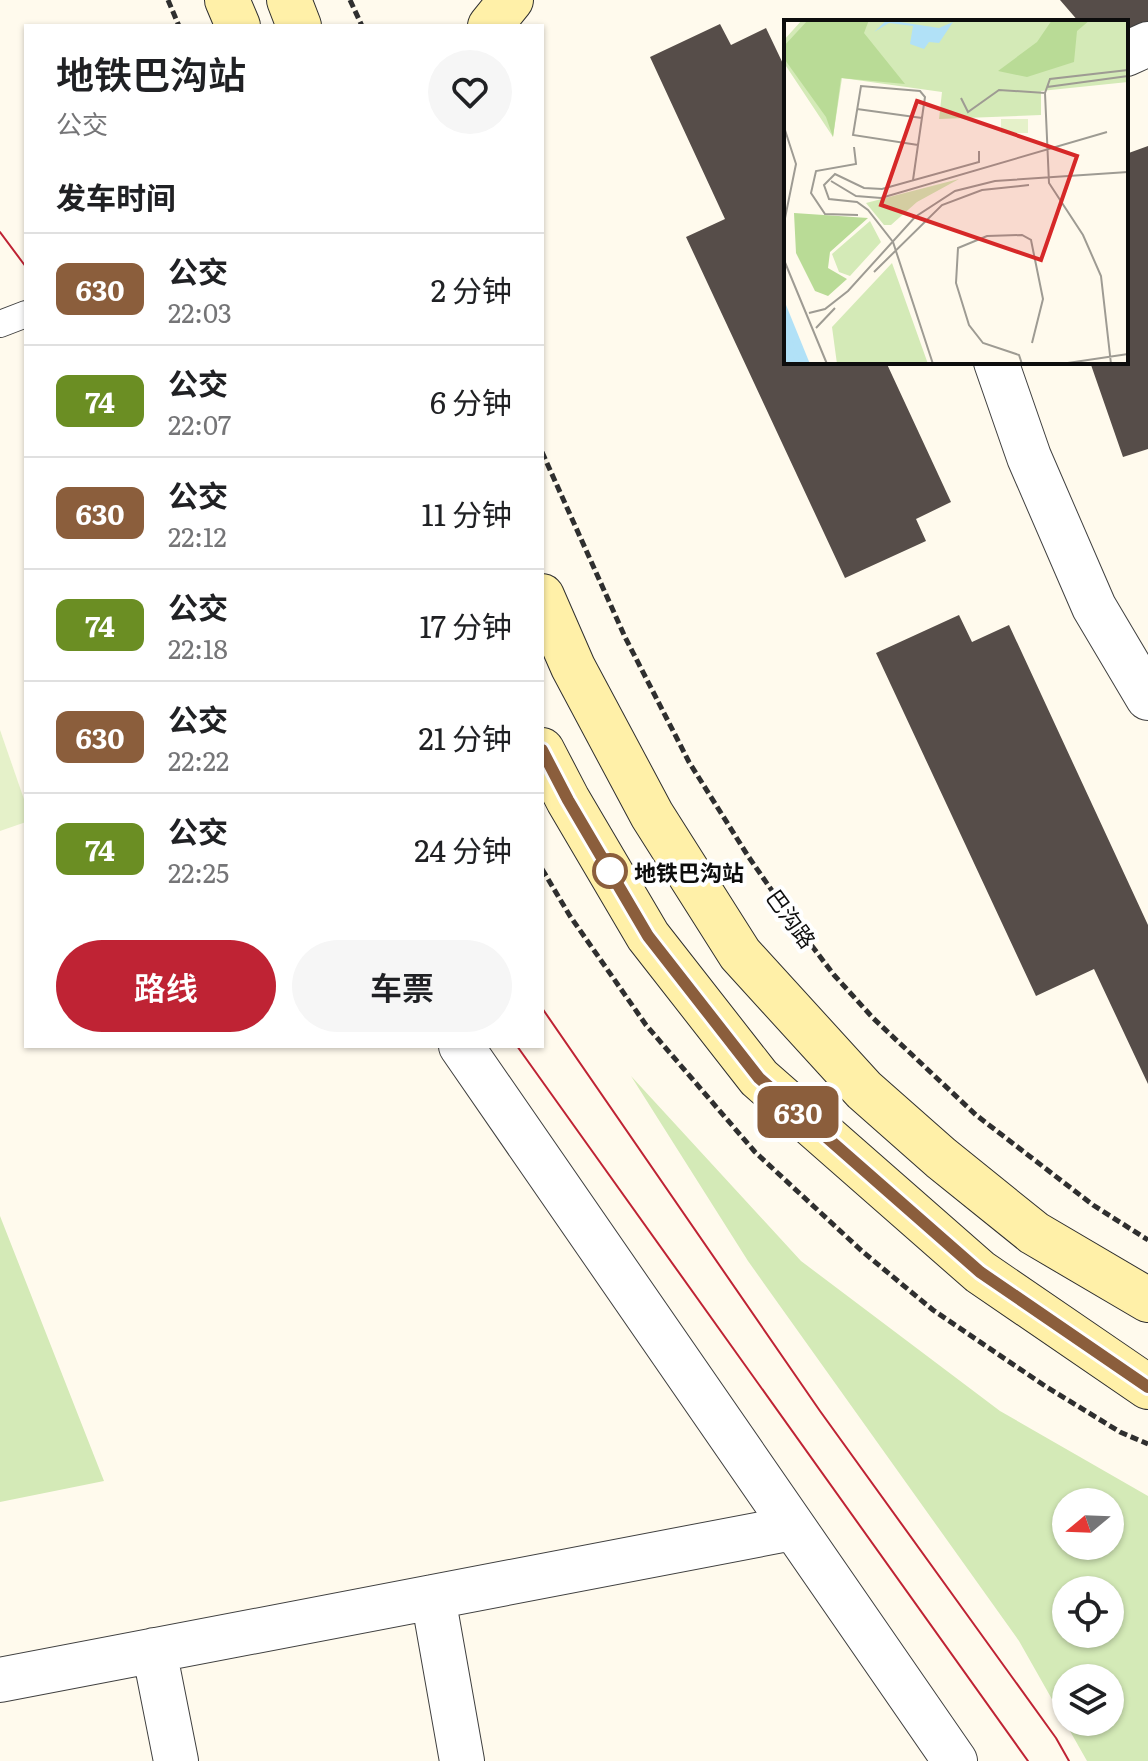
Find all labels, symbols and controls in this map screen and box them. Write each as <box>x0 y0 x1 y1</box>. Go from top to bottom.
inset map <box>784 20 1128 364</box>
text: 地铁巴沟站 <box>56 44 246 101</box>
button: heart <box>428 50 512 134</box>
text: 公交 <box>56 103 108 142</box>
text: 发车时间 <box>56 174 176 218</box>
text: 公交 <box>168 248 228 292</box>
text: 2 分钟 <box>431 267 512 311</box>
text: 630 <box>75 268 125 310</box>
text: 22:03 <box>168 292 232 331</box>
text: 公交 <box>168 360 228 404</box>
text: 6 分钟 <box>430 379 512 423</box>
text: 74 <box>85 380 115 422</box>
text: 22:07 <box>168 404 231 443</box>
text: 公交 <box>168 472 228 516</box>
text: 11 分钟 <box>422 491 512 535</box>
text: 630 <box>75 492 125 534</box>
text: 22:12 <box>168 516 227 555</box>
text: 公交 <box>168 584 228 628</box>
text: 17 分钟 <box>419 603 512 647</box>
text: 74 <box>85 604 115 646</box>
text: 22:18 <box>168 628 228 667</box>
text: 公交 <box>168 696 228 740</box>
text: 21 分钟 <box>419 715 512 759</box>
text: 630 <box>75 716 125 758</box>
text: 22:22 <box>168 740 229 779</box>
text: 公交 <box>168 808 228 852</box>
text: 24 分钟 <box>414 827 512 871</box>
text: 74 <box>85 828 115 870</box>
text: 22:25 <box>168 852 229 891</box>
marker: 地铁巴沟站 <box>593 854 627 888</box>
place label: 地铁巴沟站 <box>634 855 744 888</box>
street label: 巴沟路 <box>759 882 825 954</box>
button: 路线 <box>56 940 276 1032</box>
button: 车票 <box>292 940 512 1032</box>
line badge: 630 <box>752 1086 844 1138</box>
text: 630 <box>773 1091 823 1133</box>
north arrow <box>1052 1488 1124 1560</box>
map controls <box>1052 1488 1124 1736</box>
button: locate <box>1052 1576 1124 1648</box>
button: layers <box>1052 1664 1124 1736</box>

